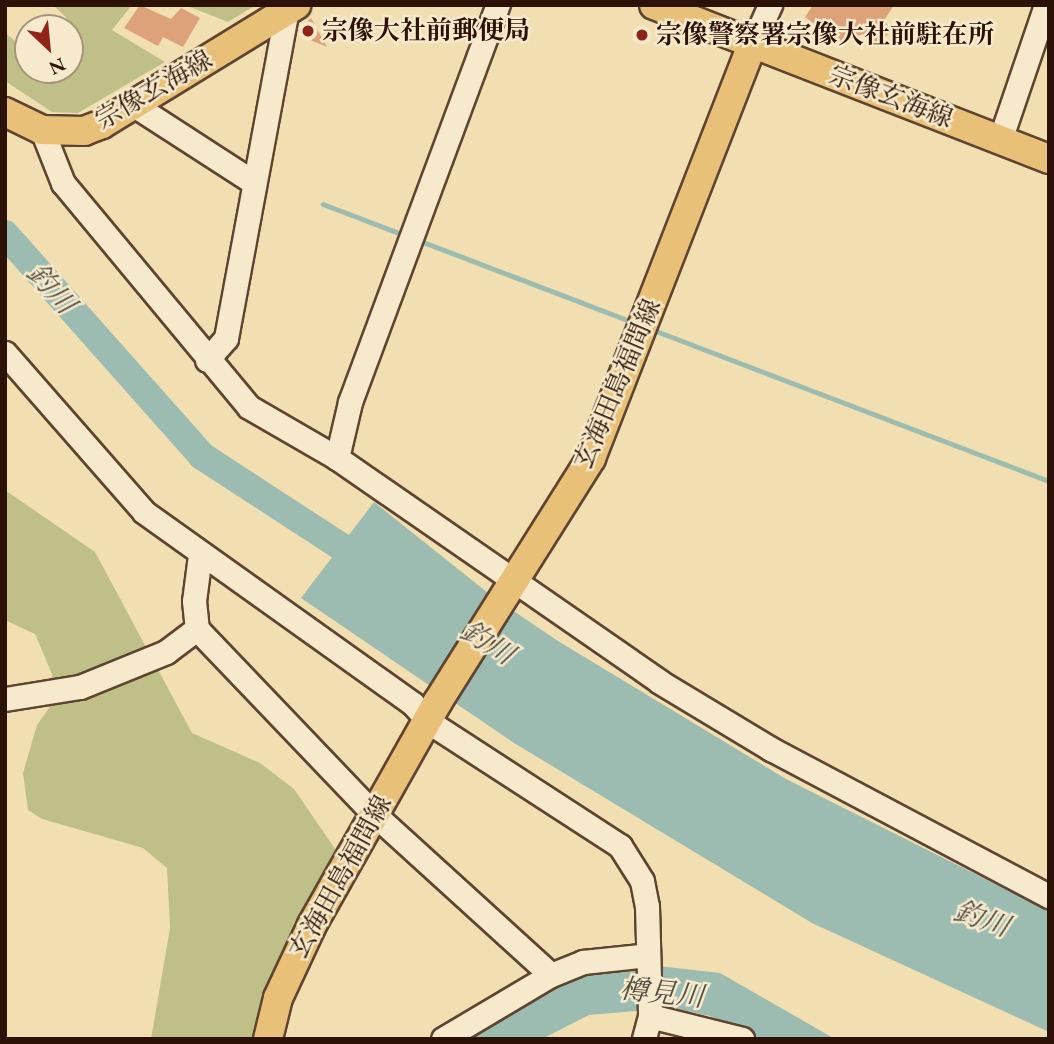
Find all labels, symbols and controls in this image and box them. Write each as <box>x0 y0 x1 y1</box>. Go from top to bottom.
north arrow <box>14 14 84 84</box>
place label: 宗像大社前郵便局 <box>322 15 530 47</box>
place label: 宗像警察署宗像大社前駐在所 <box>656 19 994 51</box>
marker: 宗像大社前郵便局 <box>300 23 316 39</box>
marker: 宗像警察署宗像大社前駐在所 <box>634 27 650 43</box>
street label: 宗像玄海線 <box>90 44 218 136</box>
text: N <box>45 52 70 81</box>
street label: 宗像玄海線 <box>825 59 957 135</box>
water label: 釣川 <box>21 256 83 320</box>
street label: 玄海田島福間線 <box>568 294 668 474</box>
water label: 釣川 <box>455 613 521 671</box>
street label: 玄海田島福間線 <box>283 790 399 964</box>
water label: 釣川 <box>950 893 1014 943</box>
water label: 樽見川 <box>618 971 706 1013</box>

